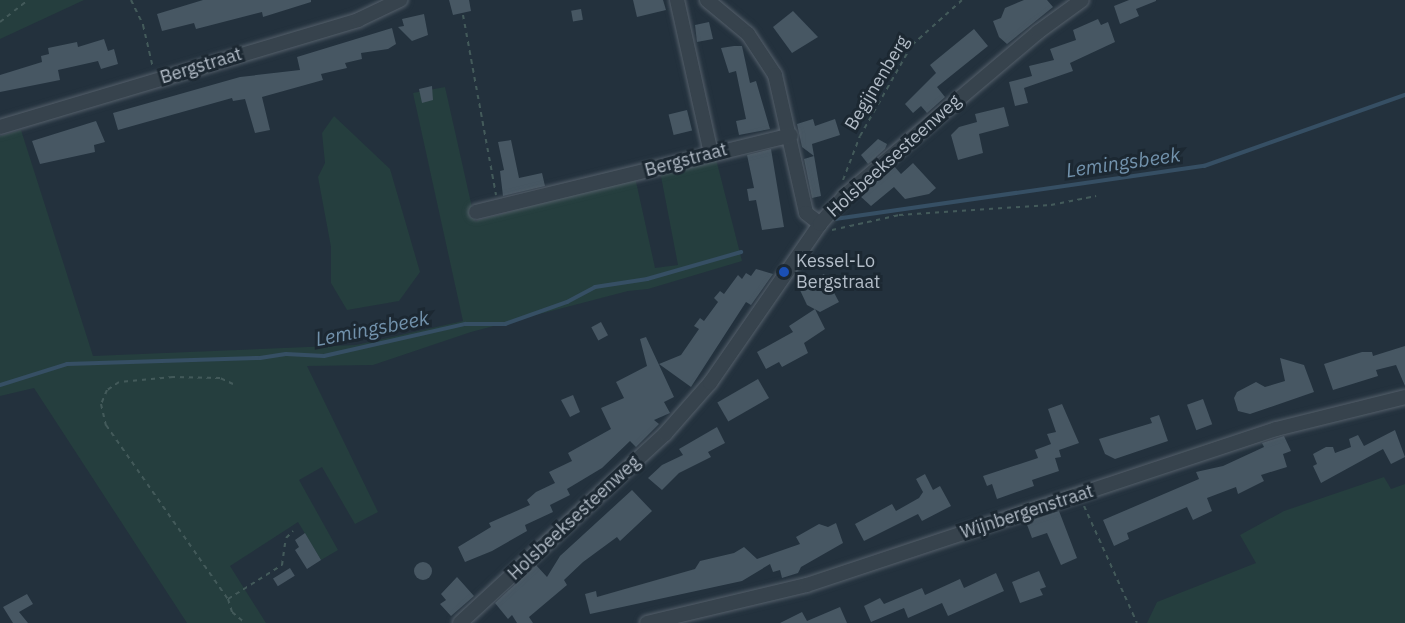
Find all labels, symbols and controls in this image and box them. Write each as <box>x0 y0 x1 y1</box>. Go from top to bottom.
street label: Begijnenberg <box>840 32 914 134</box>
street label: Bergstraat <box>158 43 244 89</box>
street label: Holsbeeksesteenweg <box>823 90 965 222</box>
street label: Bergstraat <box>642 139 730 181</box>
water label: Lemingsbeek <box>1064 142 1182 182</box>
place label: Kessel-Lo Bergstraat <box>796 251 880 294</box>
marker: Kessel-Lo Bergstraat <box>777 265 791 279</box>
water label: Lemingsbeek <box>313 305 431 351</box>
street label: Holsbeeksesteenweg <box>504 451 644 585</box>
street label: Wijnbergenstraat <box>958 480 1096 544</box>

